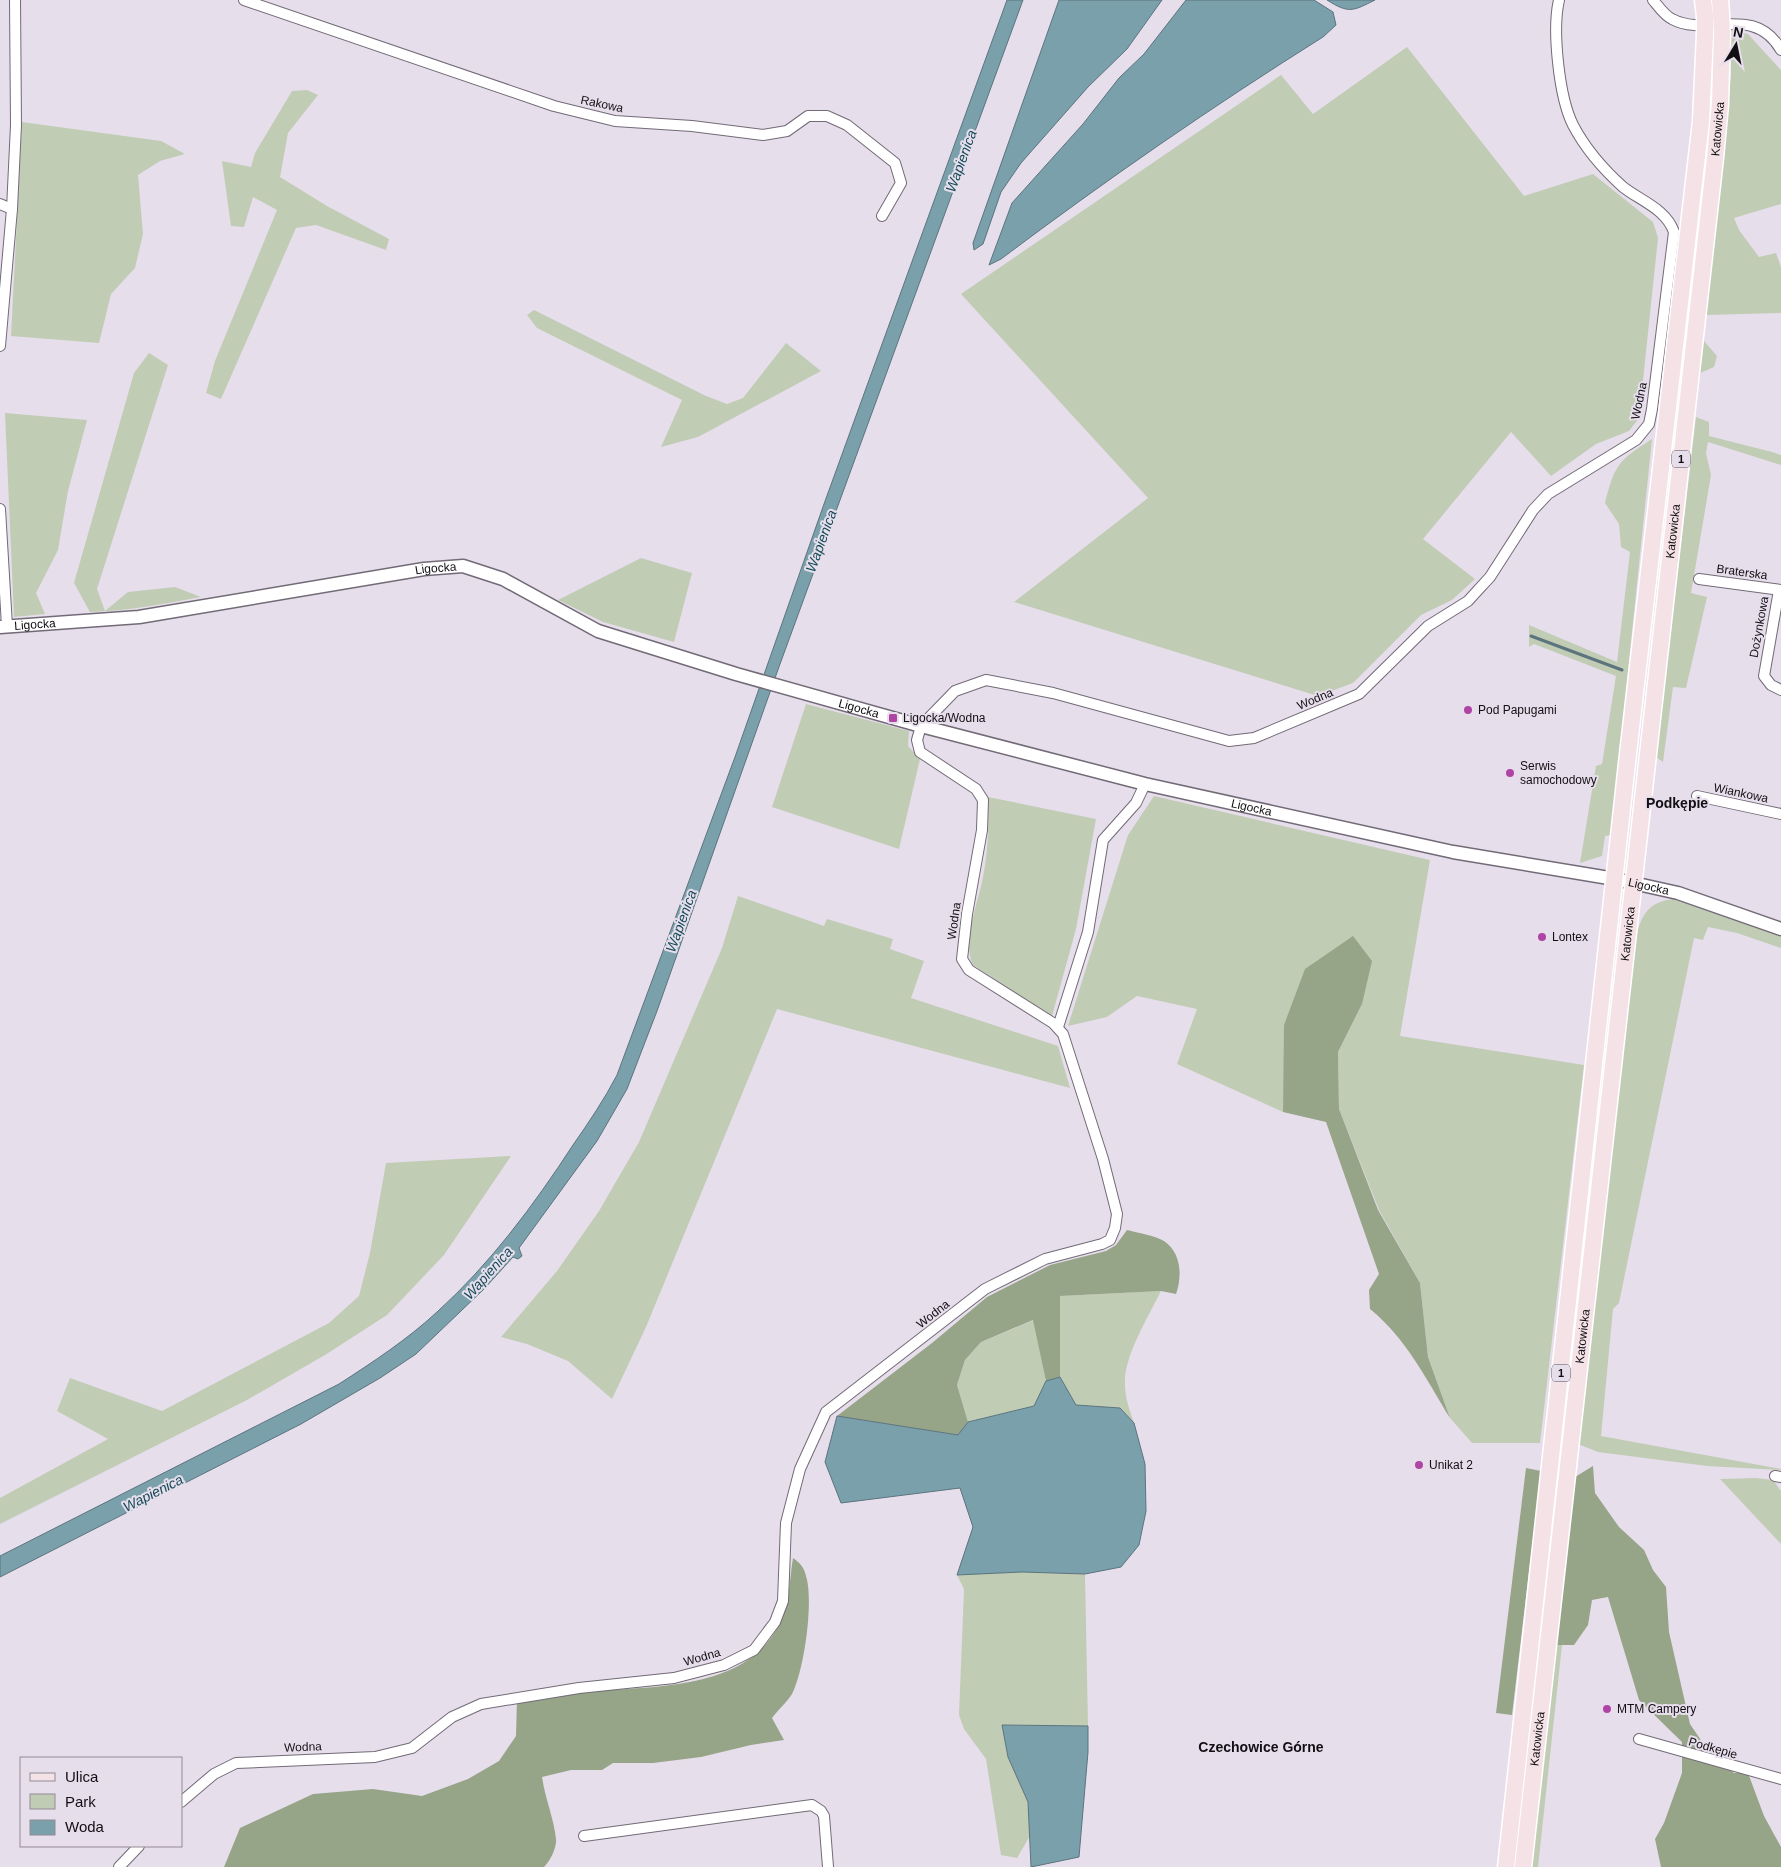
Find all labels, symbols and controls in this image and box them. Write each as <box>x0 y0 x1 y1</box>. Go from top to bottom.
north arrow <box>1711 20 1761 70</box>
text: N <box>1732 23 1745 41</box>
street label: Rakowa <box>579 93 625 115</box>
street label: Katowicka <box>1708 101 1727 157</box>
water label: Wapienica <box>942 127 980 194</box>
street label: Wodna <box>1628 381 1650 421</box>
road number: 1 <box>1672 450 1690 468</box>
street label: Katowicka <box>1663 503 1683 559</box>
water label: Wapienica <box>802 507 840 574</box>
street label: Ligocka <box>414 560 457 577</box>
street label: Braterska <box>1716 561 1769 583</box>
street label: Dożynkowa <box>1747 595 1771 659</box>
street label: Ligocka <box>14 616 56 633</box>
street label: Wodna <box>1295 685 1335 713</box>
street label: Ligocka <box>837 696 881 721</box>
place label: Pod Papugami <box>1478 703 1557 717</box>
marker: Pod Papugami <box>1462 704 1474 716</box>
place label: Ligocka/Wodna <box>903 711 986 725</box>
marker: Ligocka/Wodna <box>887 712 899 724</box>
place label: Serwis samochodowy <box>1520 759 1597 787</box>
marker: Serwis samochodowy <box>1504 767 1516 779</box>
street label: Wiankowa <box>1712 780 1770 806</box>
district label: Podkępie <box>1646 795 1708 811</box>
street label: Ligocka <box>1230 796 1274 819</box>
street label: Ligocka <box>1627 875 1671 898</box>
water label: Wapienica <box>662 887 700 954</box>
street label: Wodna <box>944 901 964 941</box>
street label: Katowicka <box>1618 906 1638 962</box>
place label: Lontex <box>1552 930 1588 944</box>
marker: Lontex <box>1536 931 1548 943</box>
water label: Wapienica <box>460 1243 516 1303</box>
street label: Wodna <box>914 1297 952 1331</box>
street label: Katowicka <box>1573 1308 1593 1364</box>
road number: 1 <box>1552 1365 1570 1382</box>
place label: Unikat 2 <box>1429 1458 1473 1472</box>
marker: Unikat 2 <box>1413 1459 1425 1471</box>
water label: Wapienica <box>120 1471 186 1515</box>
street label: Wodna <box>682 1645 722 1669</box>
place label: MTM Campery <box>1617 1702 1696 1716</box>
marker: MTM Campery <box>1601 1703 1613 1715</box>
street label: Katowicka <box>1527 1711 1547 1767</box>
street label: Podkępie <box>1687 1734 1739 1762</box>
street label: Wodna <box>284 1739 322 1755</box>
district label: Czechowice Górne <box>1198 1739 1324 1755</box>
legend <box>20 1757 182 1847</box>
text: Ulica <box>65 1768 99 1785</box>
text: Park <box>65 1793 96 1810</box>
text: Woda <box>65 1818 105 1835</box>

